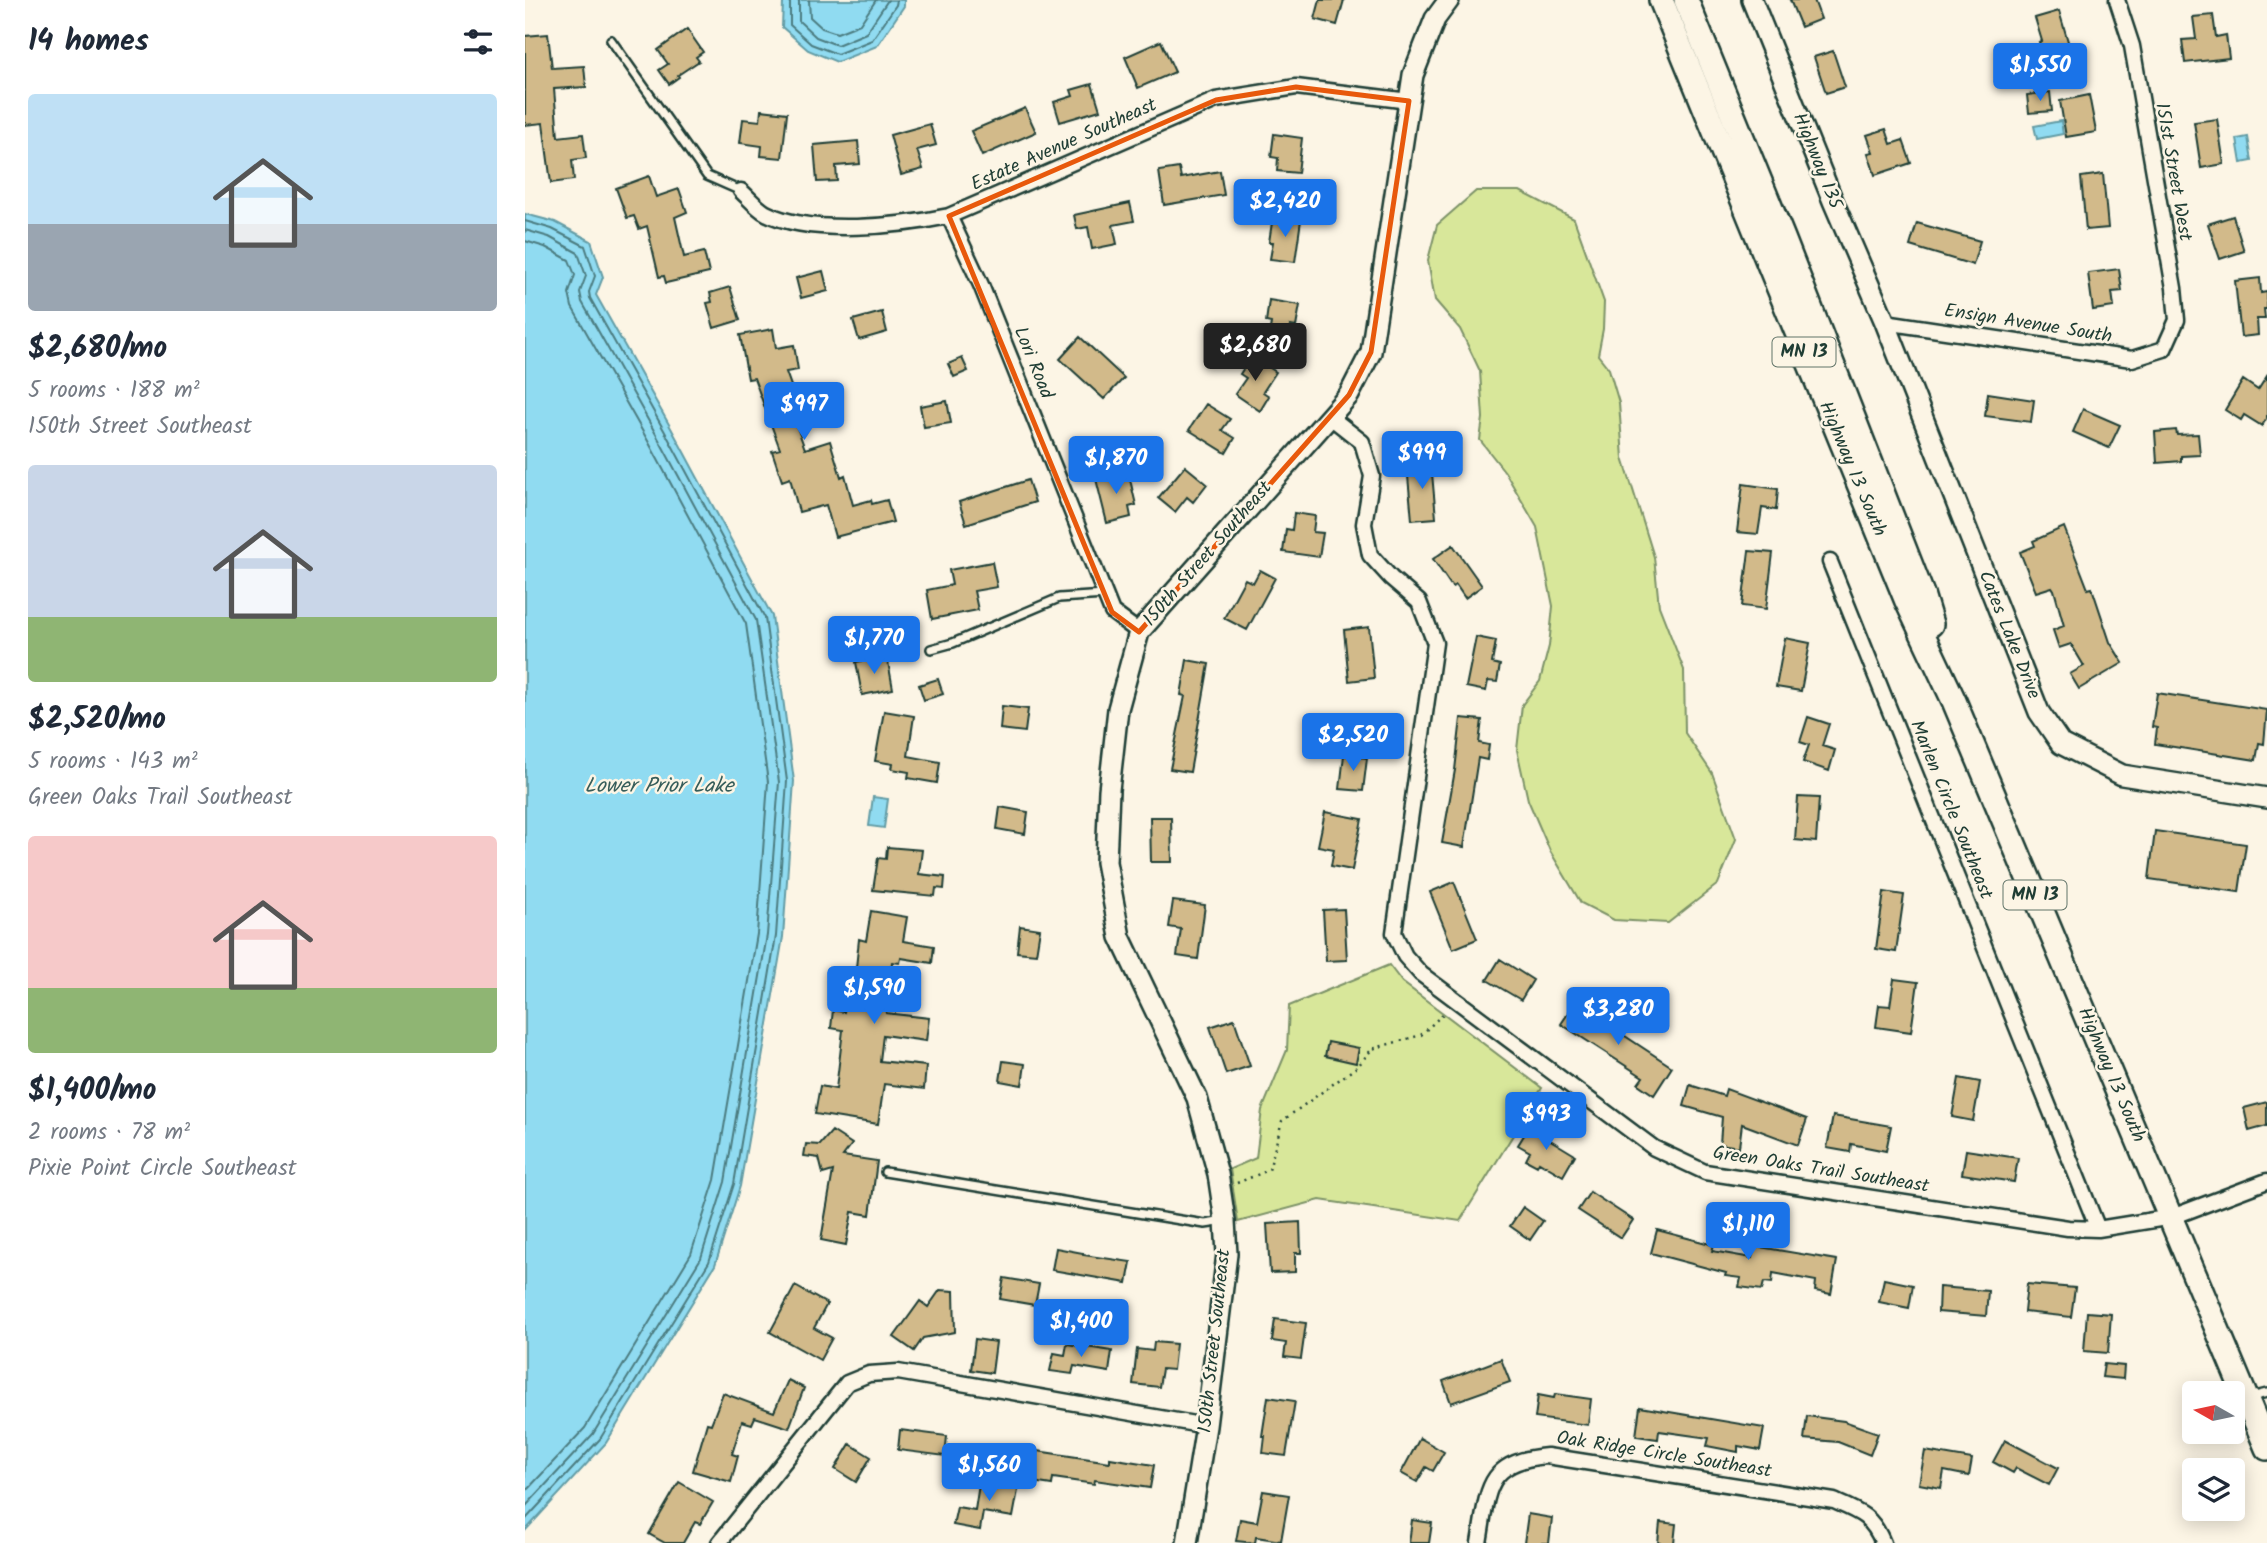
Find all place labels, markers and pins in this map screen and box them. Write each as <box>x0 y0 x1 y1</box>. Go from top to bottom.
pin: $1,550 <box>1983 43 2097 103</box>
pin: $2,420 <box>1228 180 1342 239</box>
pin: $2,680 <box>1198 324 1312 383</box>
pin: $997 <box>763 382 845 442</box>
pin: $999 <box>1381 432 1463 491</box>
pin: $1,870 <box>1059 436 1173 496</box>
pin: $1,770 <box>817 616 931 676</box>
pin: $2,520 <box>1296 714 1410 773</box>
pin: $1,590 <box>817 967 931 1026</box>
pin: $3,280 <box>1561 988 1675 1047</box>
pin: $993 <box>1505 1092 1587 1152</box>
pin: $1,110 <box>1691 1202 1805 1262</box>
pin: $1,400 <box>1024 1300 1138 1359</box>
pin: $1,560 <box>932 1444 1046 1503</box>

